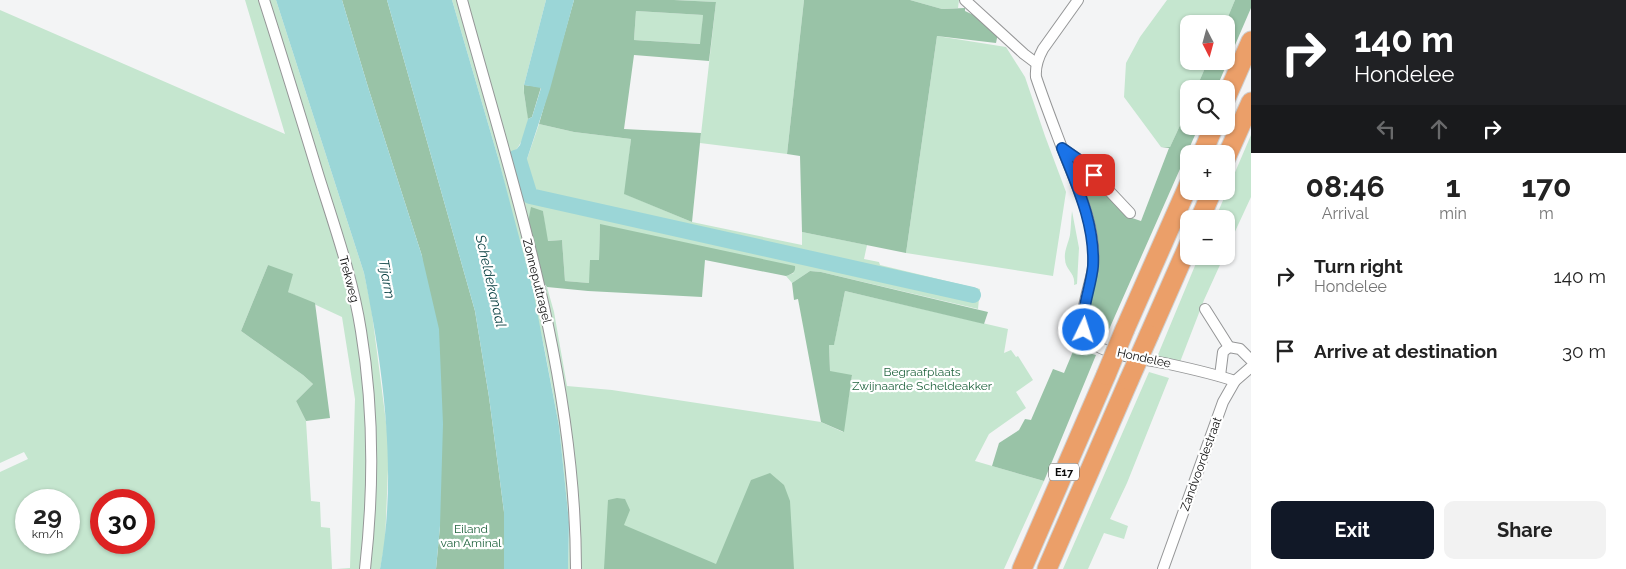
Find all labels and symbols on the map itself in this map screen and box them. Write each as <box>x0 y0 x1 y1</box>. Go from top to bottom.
north arrow <box>1180 15 1235 70</box>
pin <box>1073 154 1115 196</box>
water label: Scheldekanaal <box>472 232 509 329</box>
street label: Zonneputtragel <box>520 237 554 325</box>
street label: Trekweg <box>336 254 362 304</box>
water label: Tijarm <box>376 258 398 300</box>
position arrow <box>1057 303 1109 355</box>
street label: Hondelee <box>1116 345 1172 371</box>
park label: Begraafplaats Zwijnaarde Scheldeakker <box>852 365 993 393</box>
street label: Zandvoordestraat <box>1178 415 1224 513</box>
road number: E17 <box>1049 464 1079 481</box>
speed limit sign: 30 <box>90 489 155 554</box>
park label: Eiland van Aminal <box>440 522 502 550</box>

